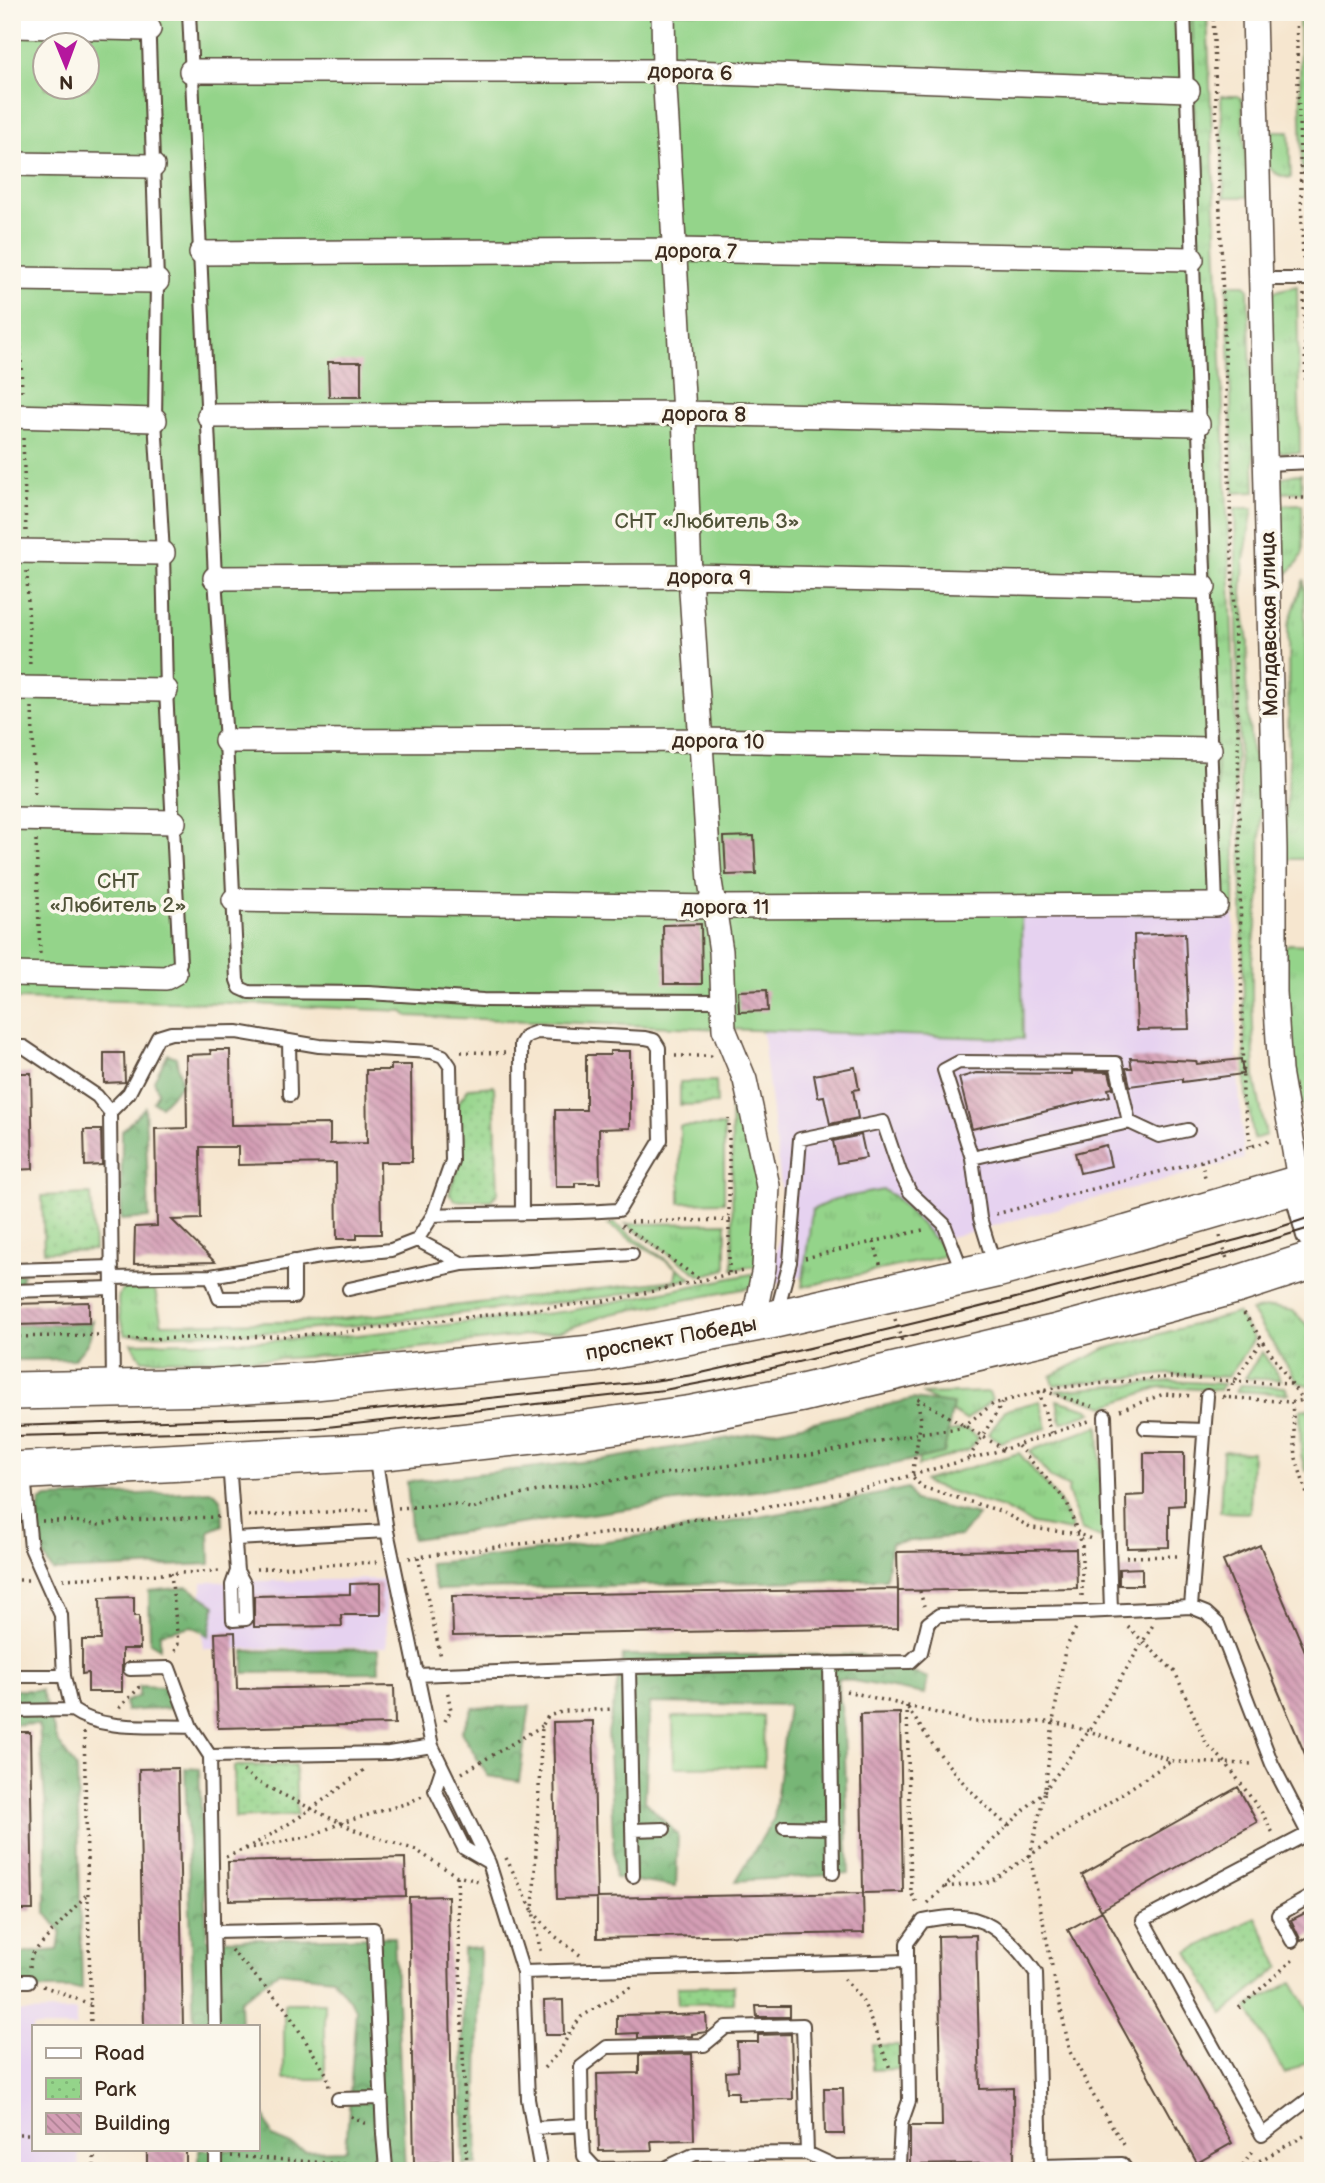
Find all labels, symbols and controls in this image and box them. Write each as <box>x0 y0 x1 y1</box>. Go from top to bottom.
north arrow <box>32 32 102 102</box>
street label: дорога 6 <box>647 59 733 86</box>
text: N <box>59 70 74 93</box>
street label: дорога 7 <box>655 238 738 265</box>
street label: дорога 8 <box>662 401 746 428</box>
park label: СНТ «Любитель 3» <box>614 509 800 534</box>
street label: Молдавская улица <box>1255 531 1284 717</box>
street label: дорога 9 <box>667 564 751 591</box>
street label: дорога 10 <box>671 728 765 755</box>
park label: СНТ «Любитель 2» <box>50 869 186 918</box>
street label: дорога 11 <box>681 895 769 920</box>
street label: проспект Победы <box>583 1311 759 1366</box>
legend <box>32 2025 259 2152</box>
text: Road <box>94 2041 145 2066</box>
text: Park <box>94 2077 137 2102</box>
text: Building <box>94 2111 170 2136</box>

